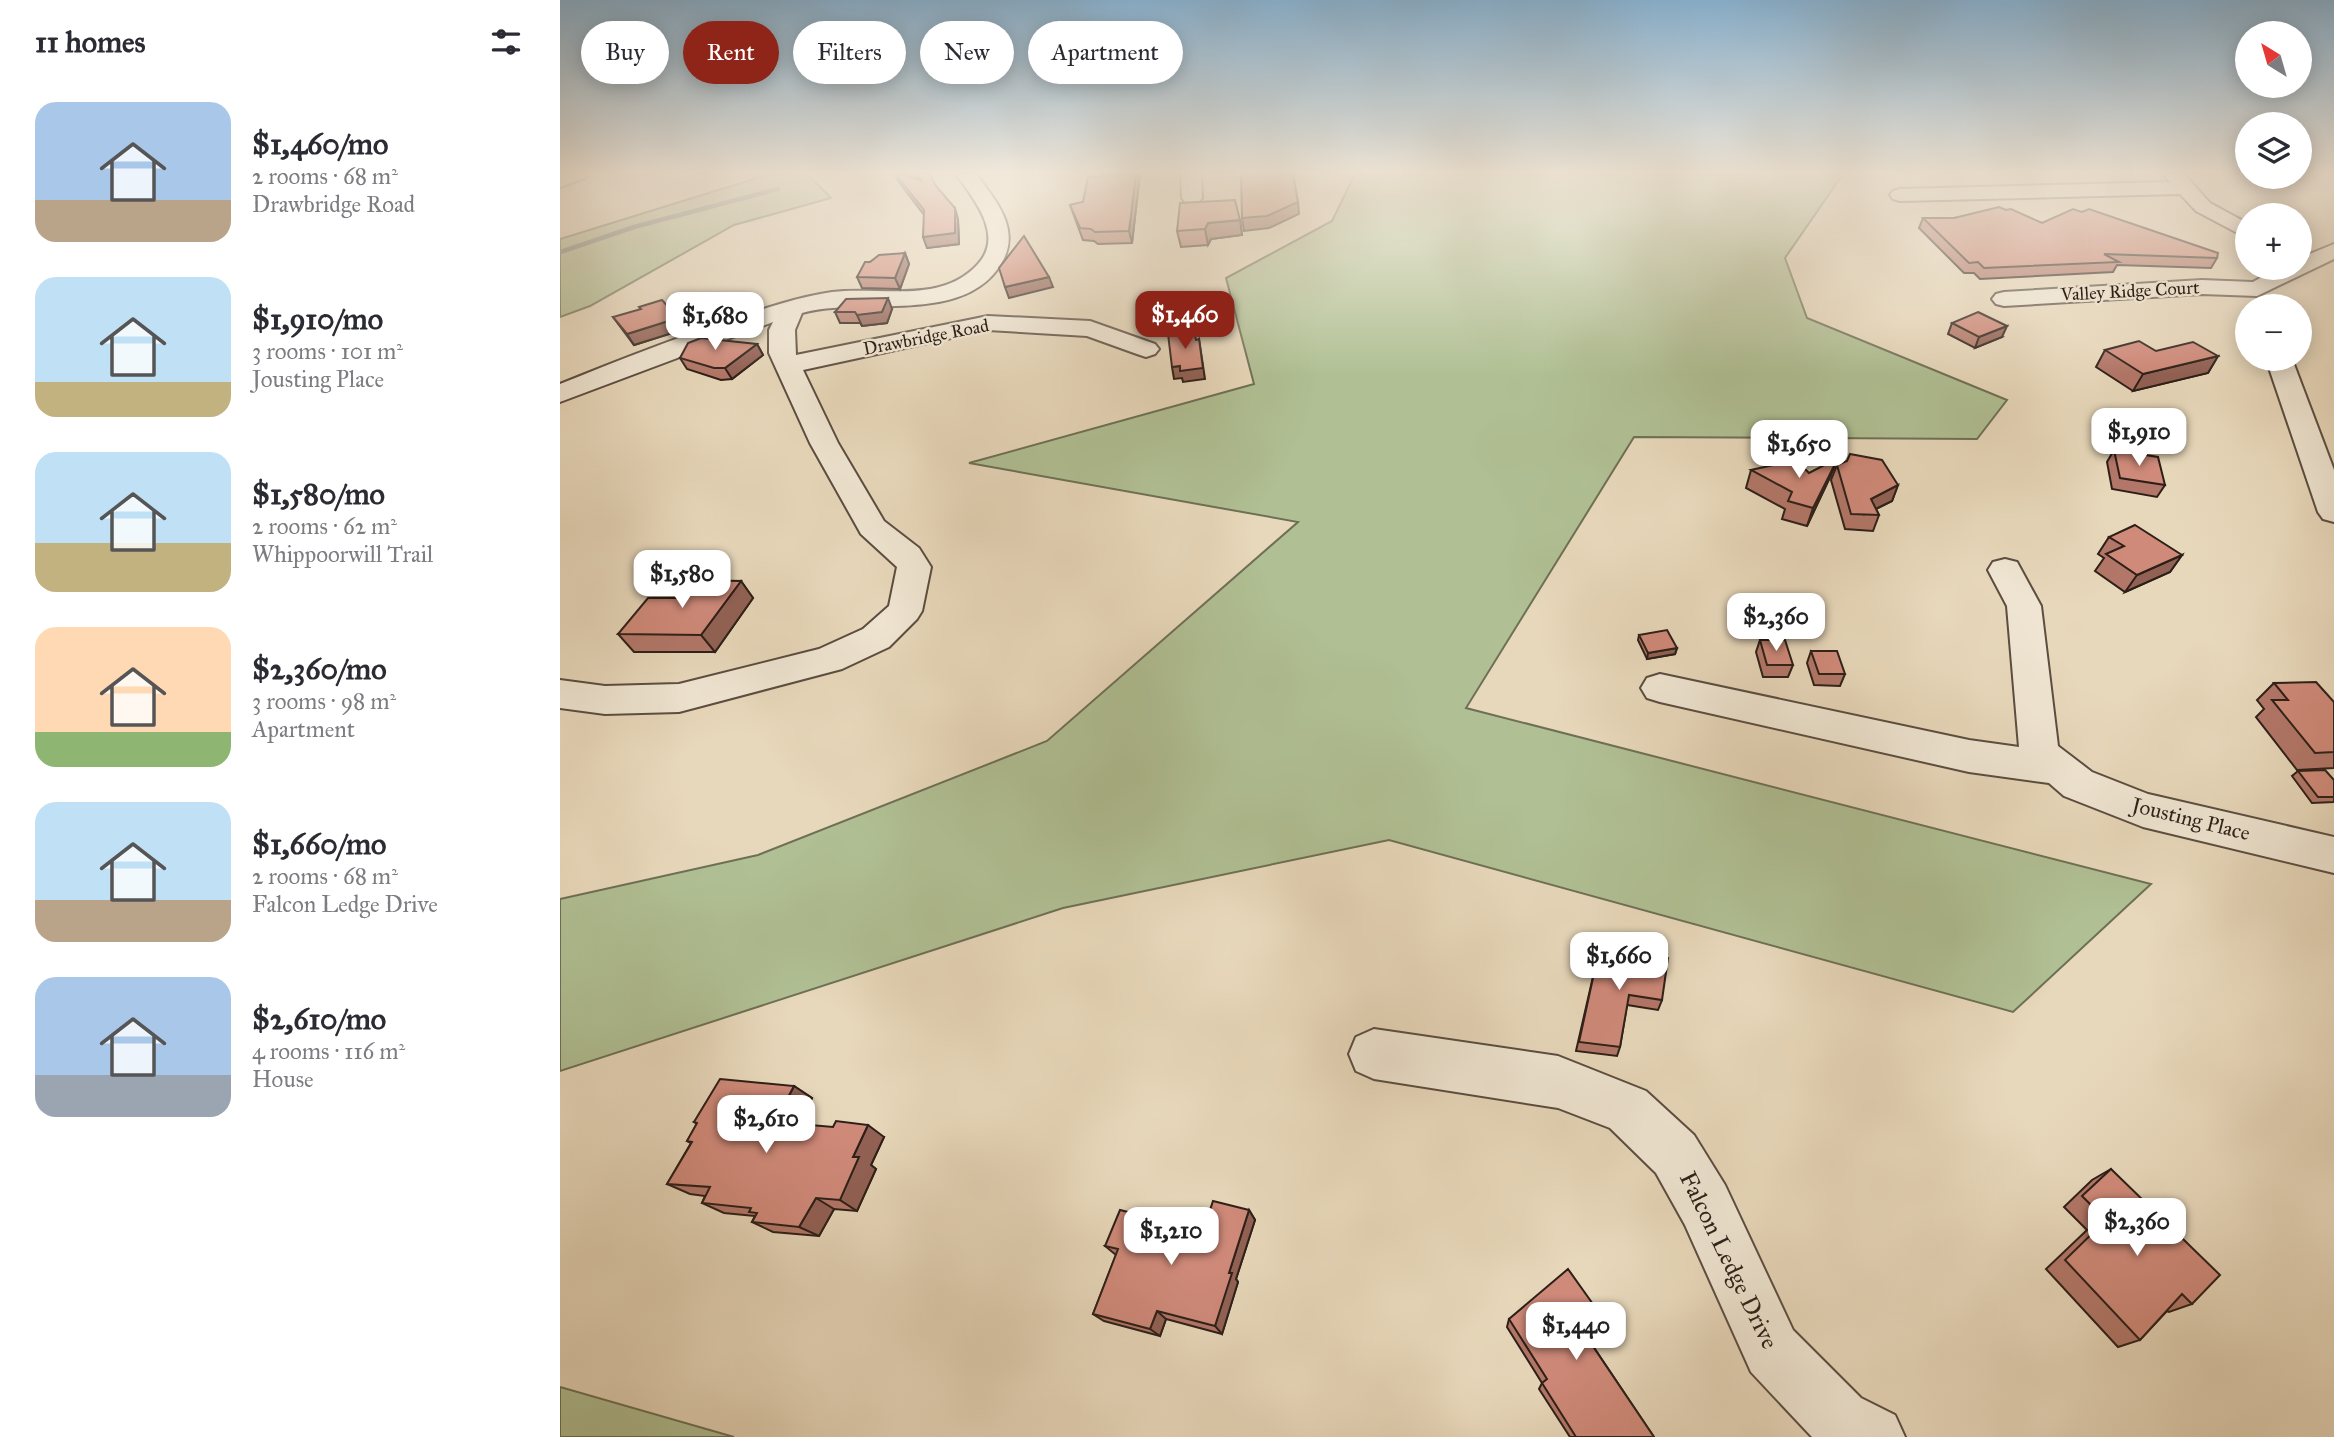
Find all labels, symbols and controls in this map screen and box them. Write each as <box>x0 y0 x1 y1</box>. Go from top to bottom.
chip: Buy <box>581 21 669 84</box>
chip: Rent <box>683 21 779 84</box>
chip: Filters <box>793 21 906 84</box>
chip: New <box>920 21 1014 84</box>
chip: Apartment <box>1028 21 1183 84</box>
north arrow <box>2235 21 2312 98</box>
map controls <box>2235 21 2312 371</box>
icon: filters <box>487 23 525 61</box>
text: 11 homes <box>35 24 146 60</box>
button: layers <box>2235 112 2312 189</box>
text: $1,460/mo <box>252 126 388 162</box>
icon: home <box>91 130 175 214</box>
text: 2 rooms · 68 m² <box>252 162 398 190</box>
text: Drawbridge Road <box>252 190 415 218</box>
button: + <box>2235 203 2312 280</box>
street label: Valley Ridge Court <box>2059 276 2200 307</box>
pin: $1,680 <box>658 292 772 352</box>
pin: $1,460 <box>1128 292 1242 351</box>
button: − <box>2235 294 2312 371</box>
text: $1,460 <box>1151 300 1219 328</box>
text: $1,910/mo <box>252 301 383 337</box>
text: $1,680 <box>682 301 748 329</box>
icon: home <box>91 305 175 389</box>
street label: Drawbridge Road <box>861 314 991 361</box>
text: 3 rooms · 101 m² <box>252 337 403 365</box>
text: Jousting Place <box>252 365 384 393</box>
pin: $1,910 <box>2082 408 2196 468</box>
text: $1,910 <box>2107 417 2171 445</box>
pin: $1,650 <box>1742 420 1856 480</box>
text: $1,650 <box>1767 429 1831 457</box>
text: $1,580/mo <box>252 476 385 512</box>
icon: home <box>91 480 175 564</box>
text: 2 rooms · 62 m² <box>252 512 397 540</box>
text: Whippoorwill Trail <box>252 540 433 568</box>
pin: $1,580 <box>625 550 739 610</box>
text: $1,580 <box>650 559 714 587</box>
pin: $2,360 <box>1719 594 1833 653</box>
text: $2,360 <box>1743 602 1809 630</box>
text: $2,360/mo <box>252 651 387 687</box>
icon: home <box>91 655 175 739</box>
text: 3 rooms · 98 m² <box>252 687 396 715</box>
text: Apartment <box>252 715 355 743</box>
street label: Jousting Place <box>2127 791 2253 846</box>
text: $1,660/mo <box>252 826 386 862</box>
icon: home <box>91 830 175 914</box>
text: 2 rooms · 68 m² <box>252 862 398 890</box>
text: Falcon Ledge Drive <box>252 890 438 918</box>
pin: $1,660 <box>1562 932 1676 992</box>
text: $1,660 <box>1586 941 1652 969</box>
text: $2,610/mo <box>252 1001 386 1037</box>
icon: home <box>91 1005 175 1089</box>
text: 4 rooms · 116 m² <box>252 1037 405 1065</box>
text: House <box>252 1065 314 1093</box>
pin: $2,610 <box>709 1096 823 1155</box>
text: $2,610 <box>733 1104 799 1132</box>
street label: Falcon Ledge Drive <box>1673 1166 1785 1354</box>
pin: $2,360 <box>2080 1198 2194 1258</box>
text: $2,360 <box>2104 1207 2170 1235</box>
pin: $1,210 <box>1114 1208 1228 1267</box>
text: $1,210 <box>1140 1216 1202 1244</box>
pin: $1,440 <box>1519 1302 1633 1362</box>
text: $1,440 <box>1542 1311 1610 1339</box>

